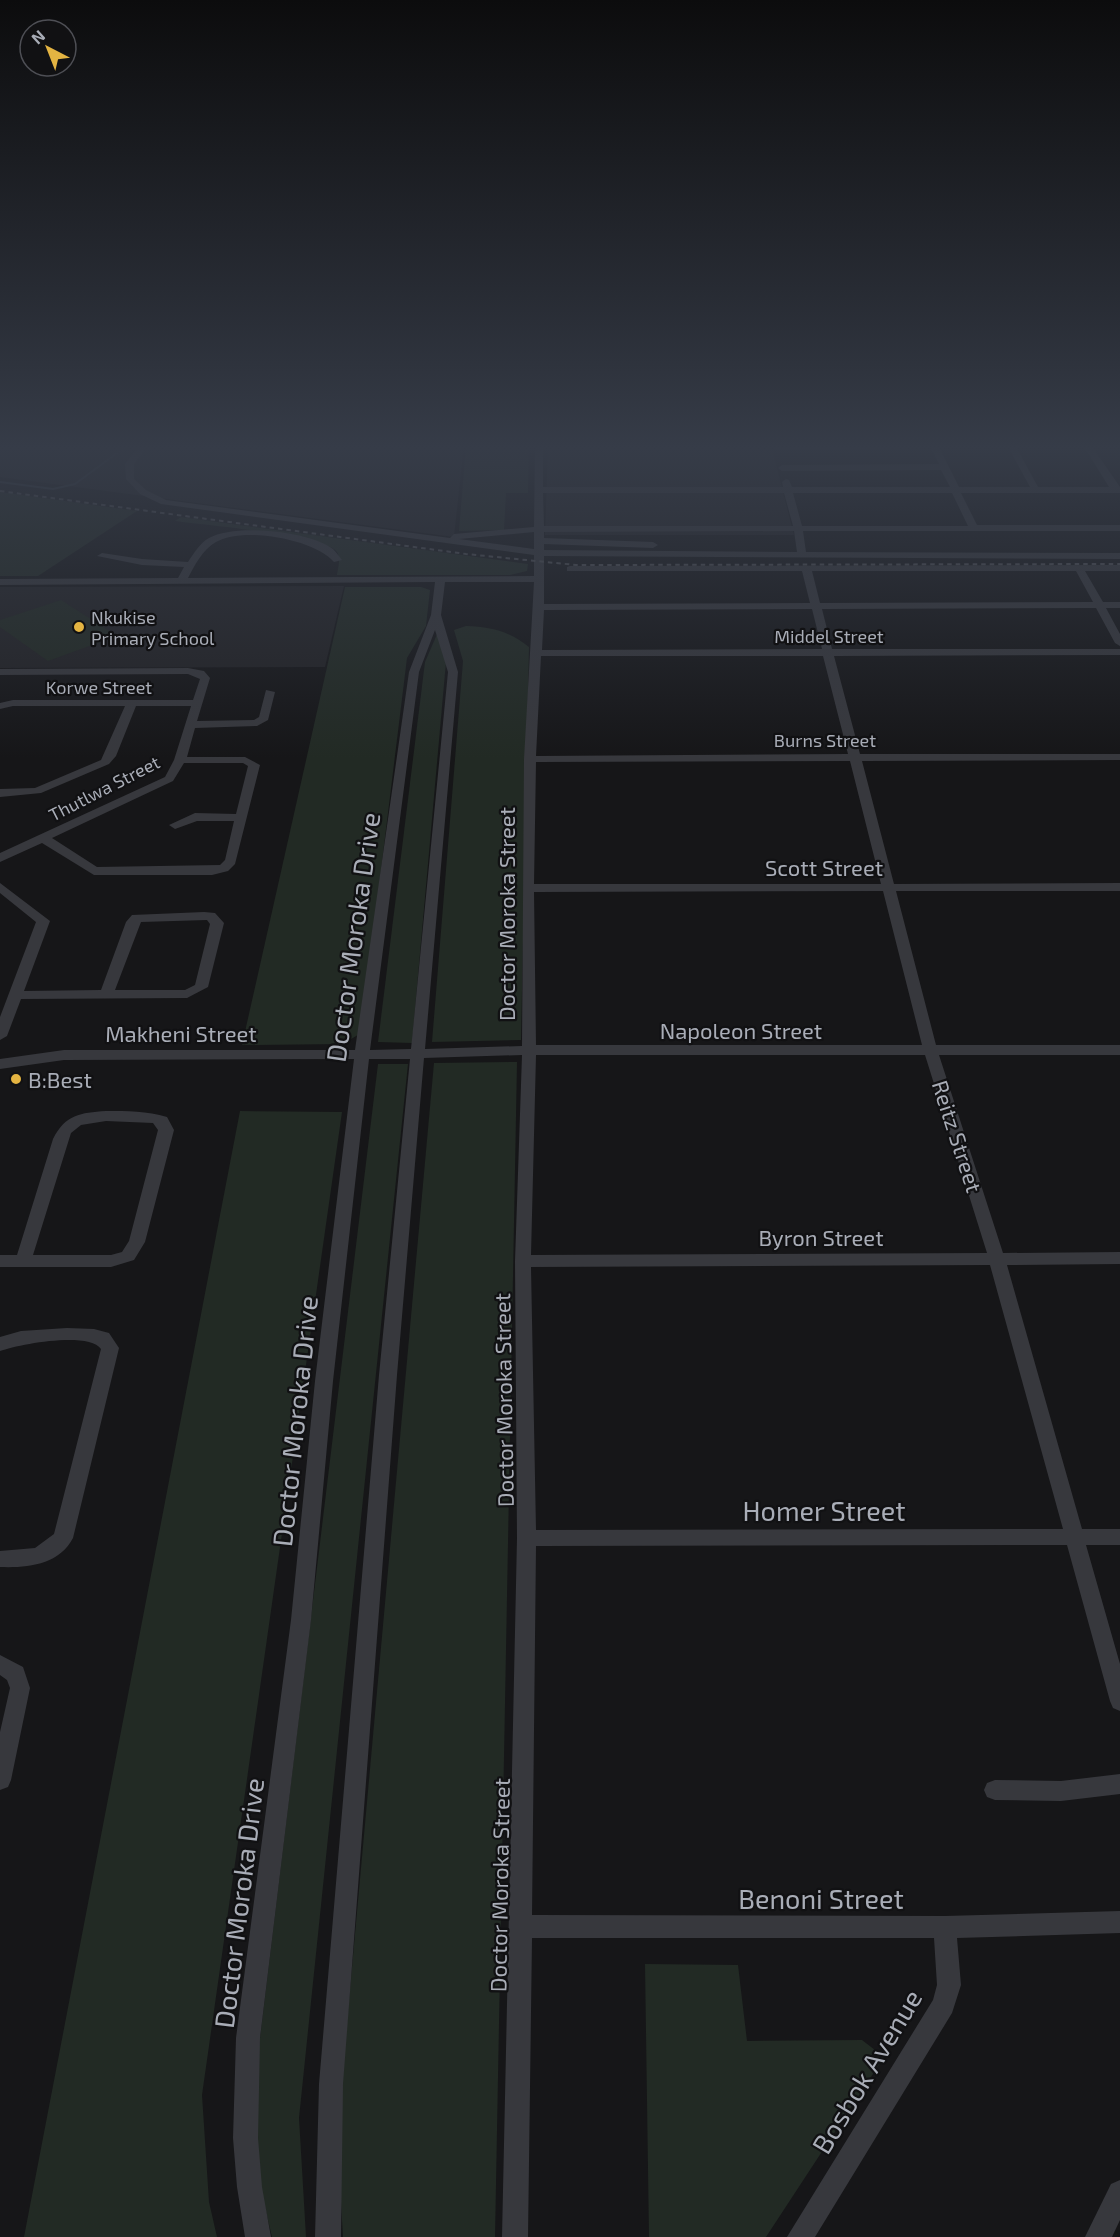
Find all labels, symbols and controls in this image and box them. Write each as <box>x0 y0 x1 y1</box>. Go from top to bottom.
north arrow <box>18 18 78 78</box>
text: N <box>27 26 48 47</box>
place label: Nkukise Primary School <box>91 606 215 649</box>
marker: Nkukise Primary School <box>72 620 86 634</box>
street label: Middel Street <box>774 625 884 647</box>
street label: Korwe Street <box>46 676 152 698</box>
street label: Burns Street <box>774 729 876 751</box>
street label: Thutlwa Street <box>45 750 163 825</box>
street label: Doctor Moroka Street <box>493 807 519 1021</box>
street label: Doctor Moroka Drive <box>319 810 385 1064</box>
street label: Scott Street <box>765 854 883 880</box>
street label: Napoleon Street <box>660 1017 822 1043</box>
street label: Makheni Street <box>105 1020 257 1046</box>
place label: B:Best <box>28 1066 92 1092</box>
marker: B:Best <box>9 1072 23 1086</box>
street label: Reitz Street <box>928 1077 988 1195</box>
street label: Byron Street <box>758 1224 884 1250</box>
street label: Doctor Moroka Street <box>488 1293 518 1507</box>
street label: Doctor Moroka Drive <box>265 1294 323 1548</box>
street label: Homer Street <box>743 1494 905 1526</box>
street label: Doctor Moroka Drive <box>207 1776 269 2030</box>
street label: Doctor Moroka Street <box>484 1778 514 1992</box>
street label: Benoni Street <box>738 1882 904 1914</box>
street label: Bosbok Avenue <box>804 1983 928 2159</box>

